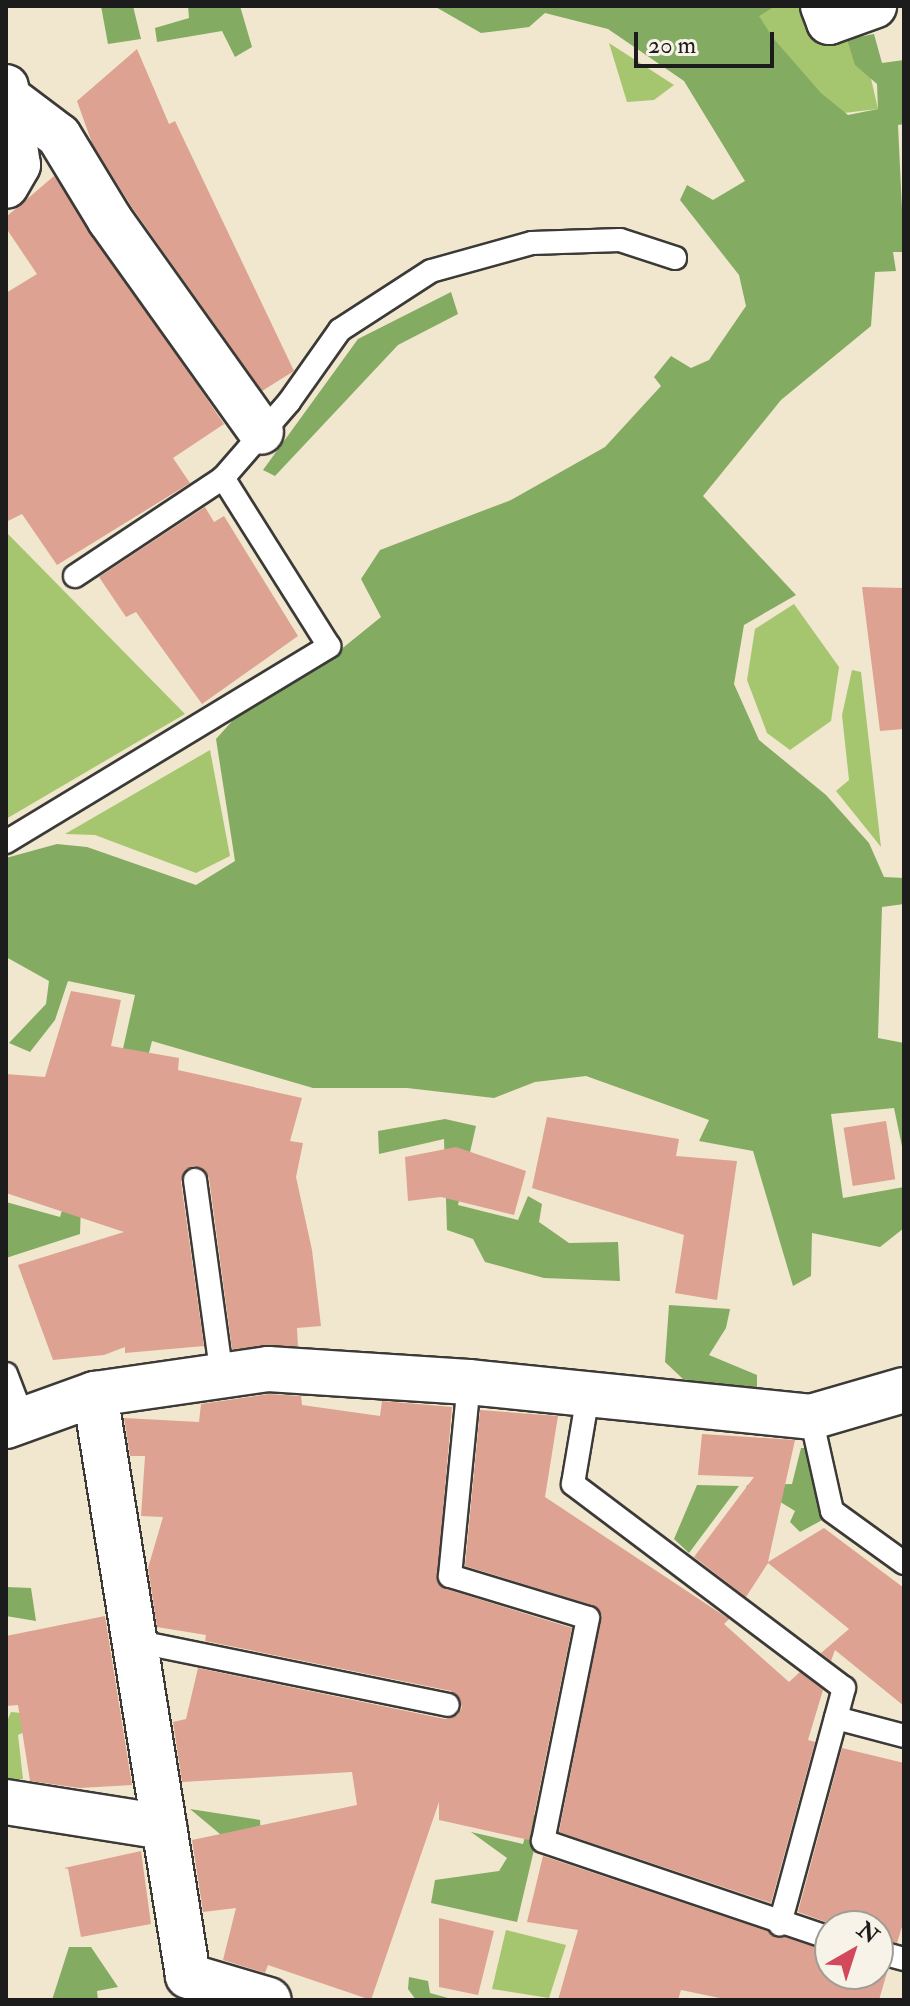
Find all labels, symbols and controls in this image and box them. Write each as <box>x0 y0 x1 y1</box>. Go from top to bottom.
scale bar <box>638 16 778 66</box>
text: 20 m <box>648 30 696 61</box>
north arrow <box>814 1910 894 1990</box>
text: N <box>851 1916 884 1950</box>

